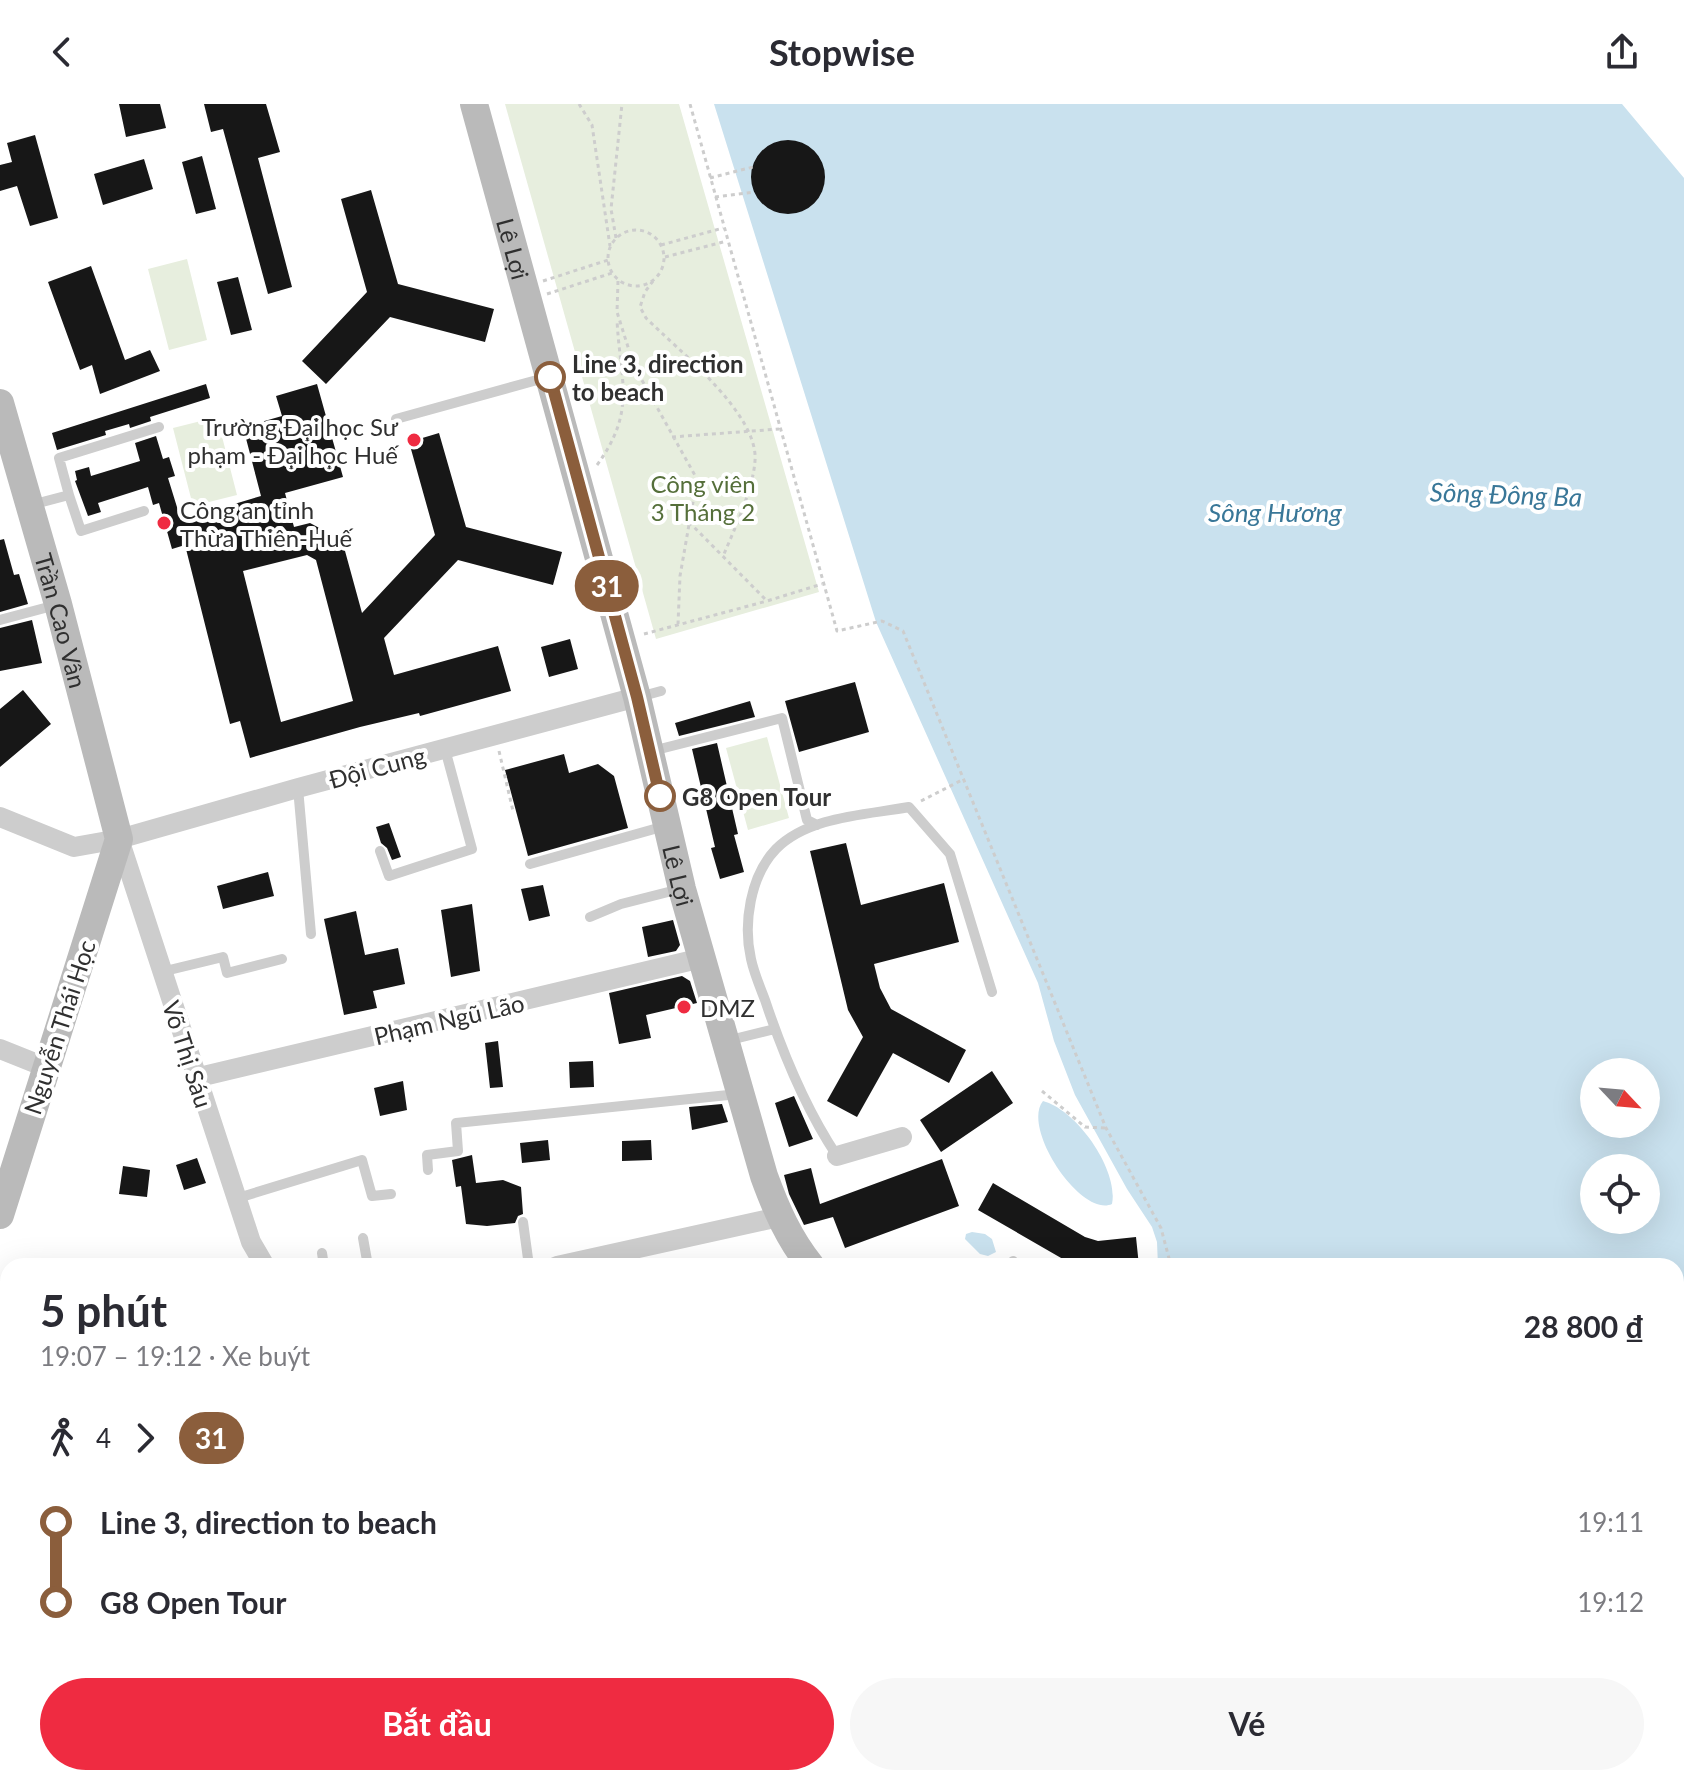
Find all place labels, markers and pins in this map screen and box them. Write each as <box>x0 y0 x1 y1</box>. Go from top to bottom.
place label: Line 3, direction to beach <box>572 349 744 406</box>
marker: Line 3, direction to beach <box>535 362 565 392</box>
place label: Trường Đại học Sư phạm - Đại học Huế <box>188 412 400 469</box>
marker: Trường Đại học Sư phạm - Đại học Huế <box>405 431 423 449</box>
place label: Công an tỉnh Thừa Thiên-Huế <box>180 495 355 552</box>
marker: Công an tỉnh Thừa Thiên-Huế <box>155 514 173 532</box>
marker: G8 Open Tour <box>645 781 675 811</box>
place label: G8 Open Tour <box>682 782 831 811</box>
place label: DMZ <box>700 993 755 1022</box>
marker: DMZ <box>675 998 693 1016</box>

